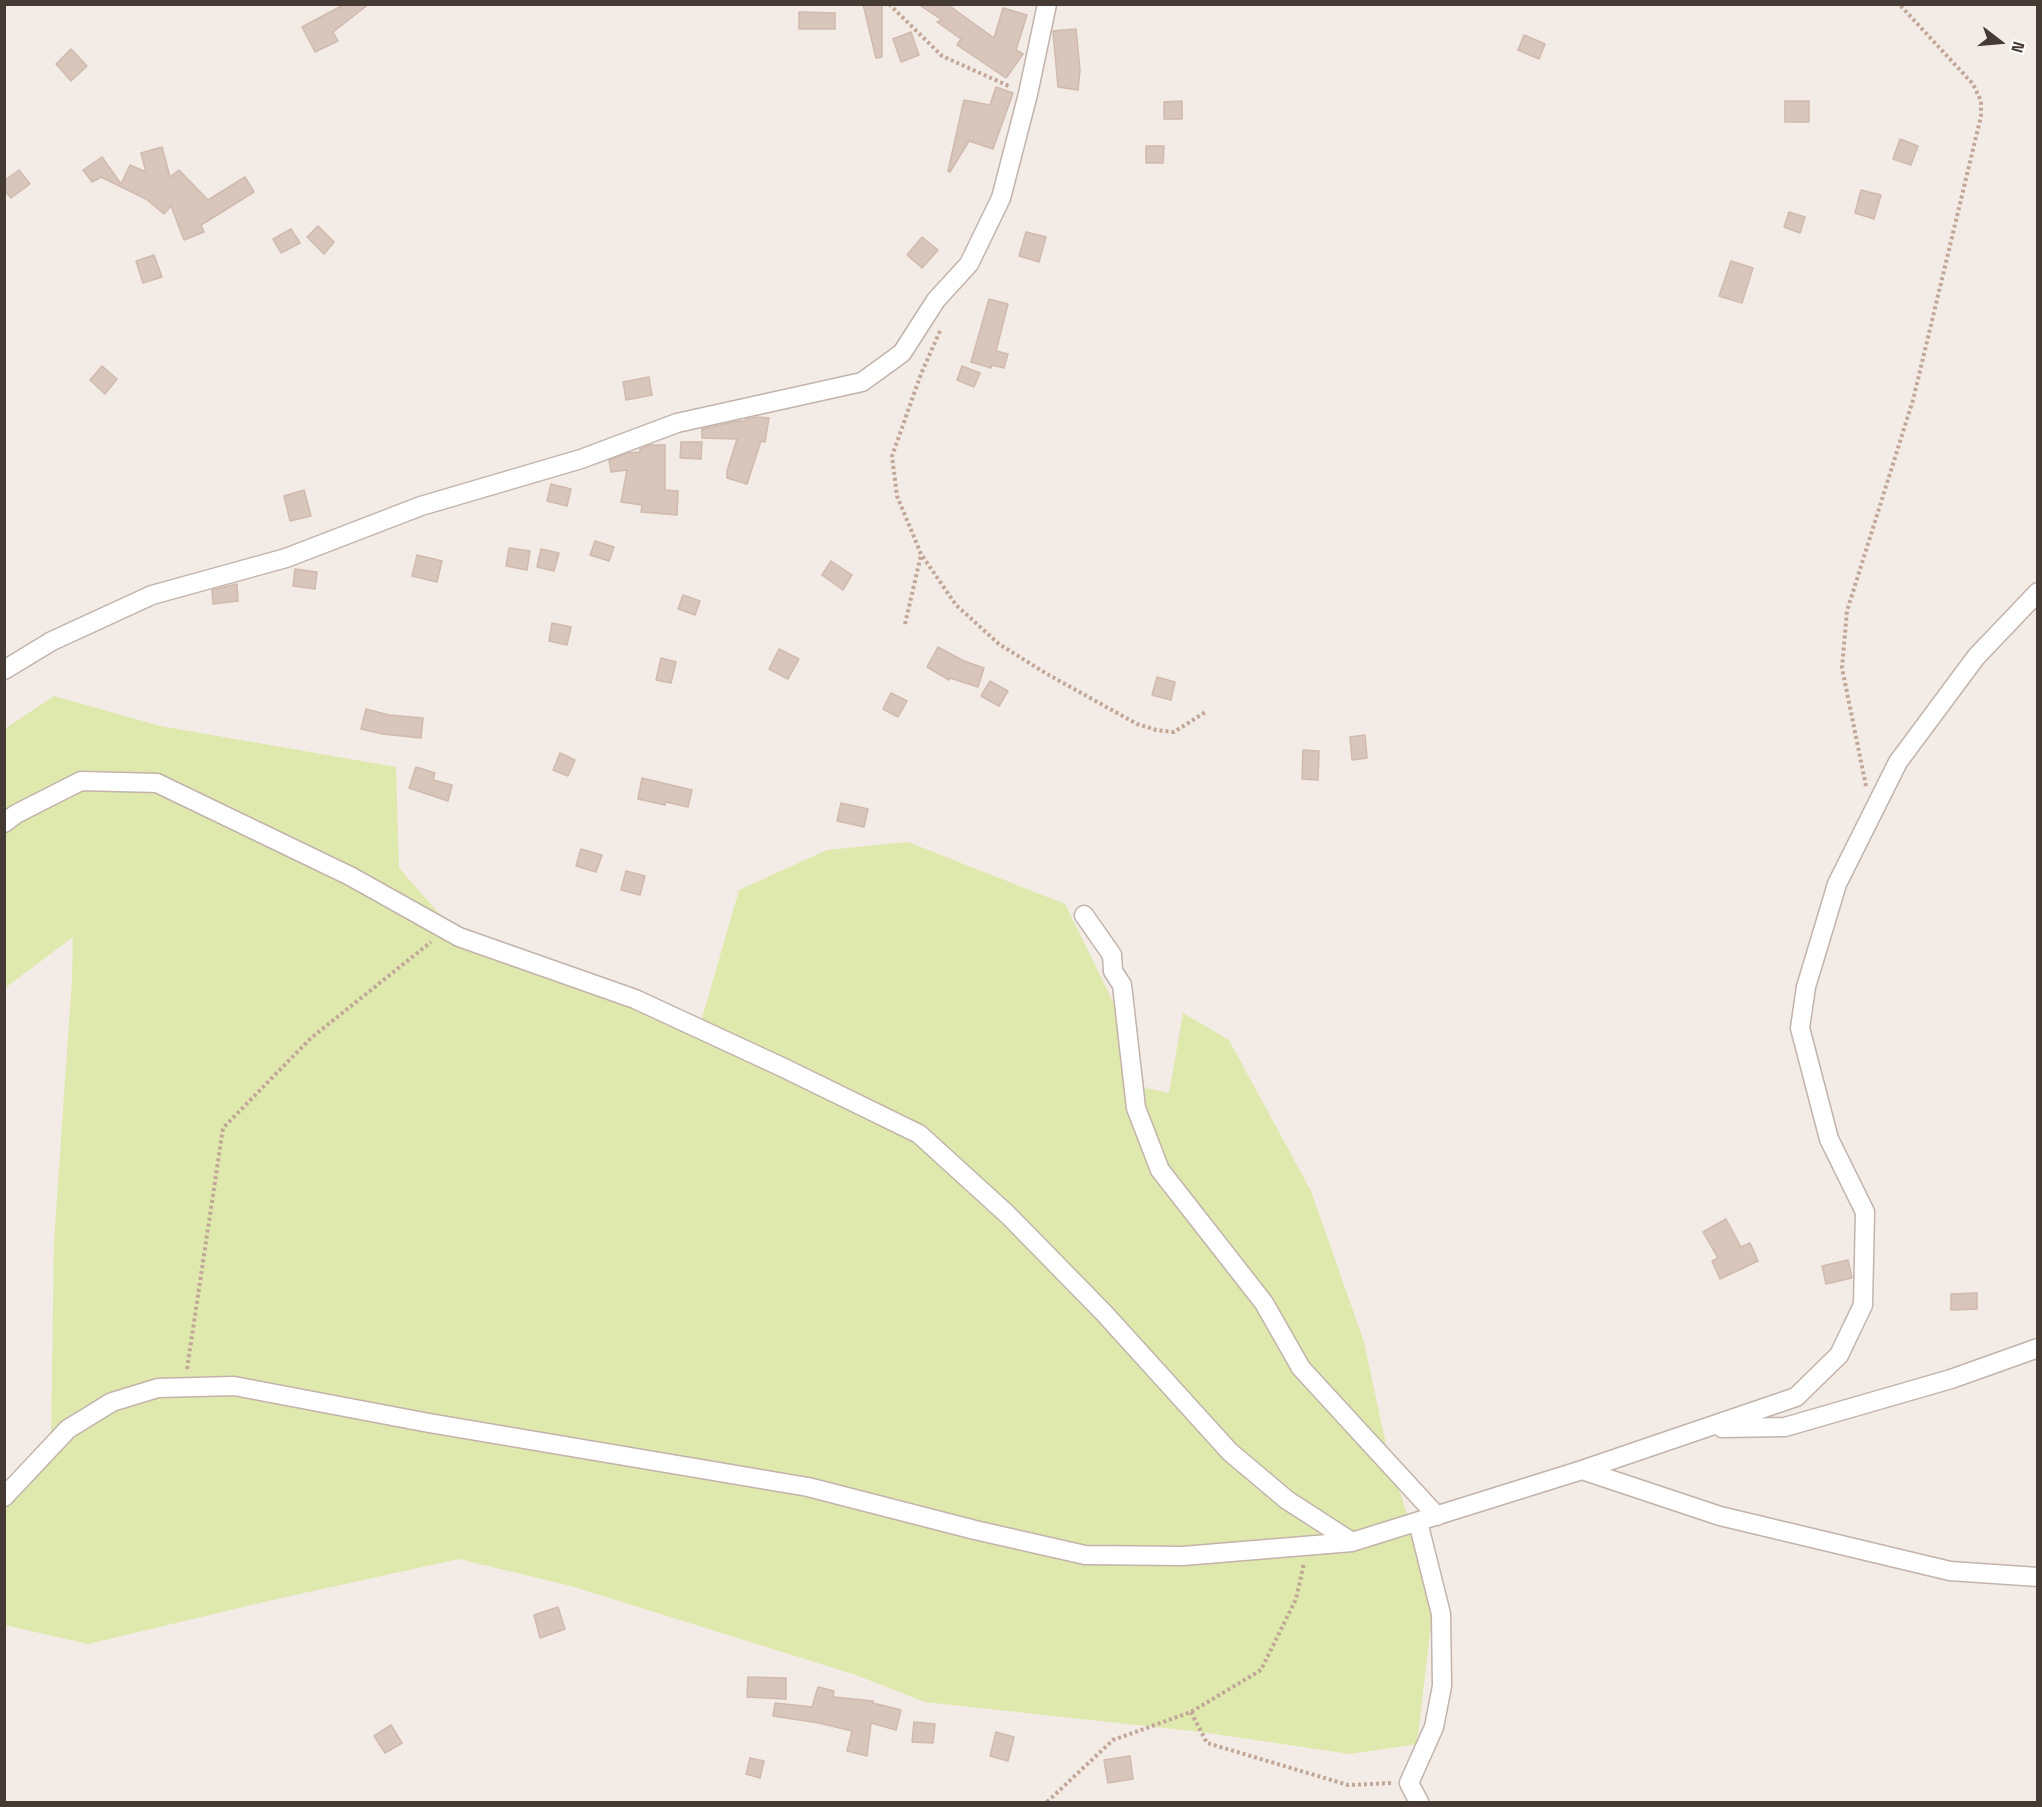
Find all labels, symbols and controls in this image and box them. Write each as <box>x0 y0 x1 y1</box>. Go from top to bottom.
north arrow <box>1970 12 2030 72</box>
text: N <box>2006 39 2029 55</box>

